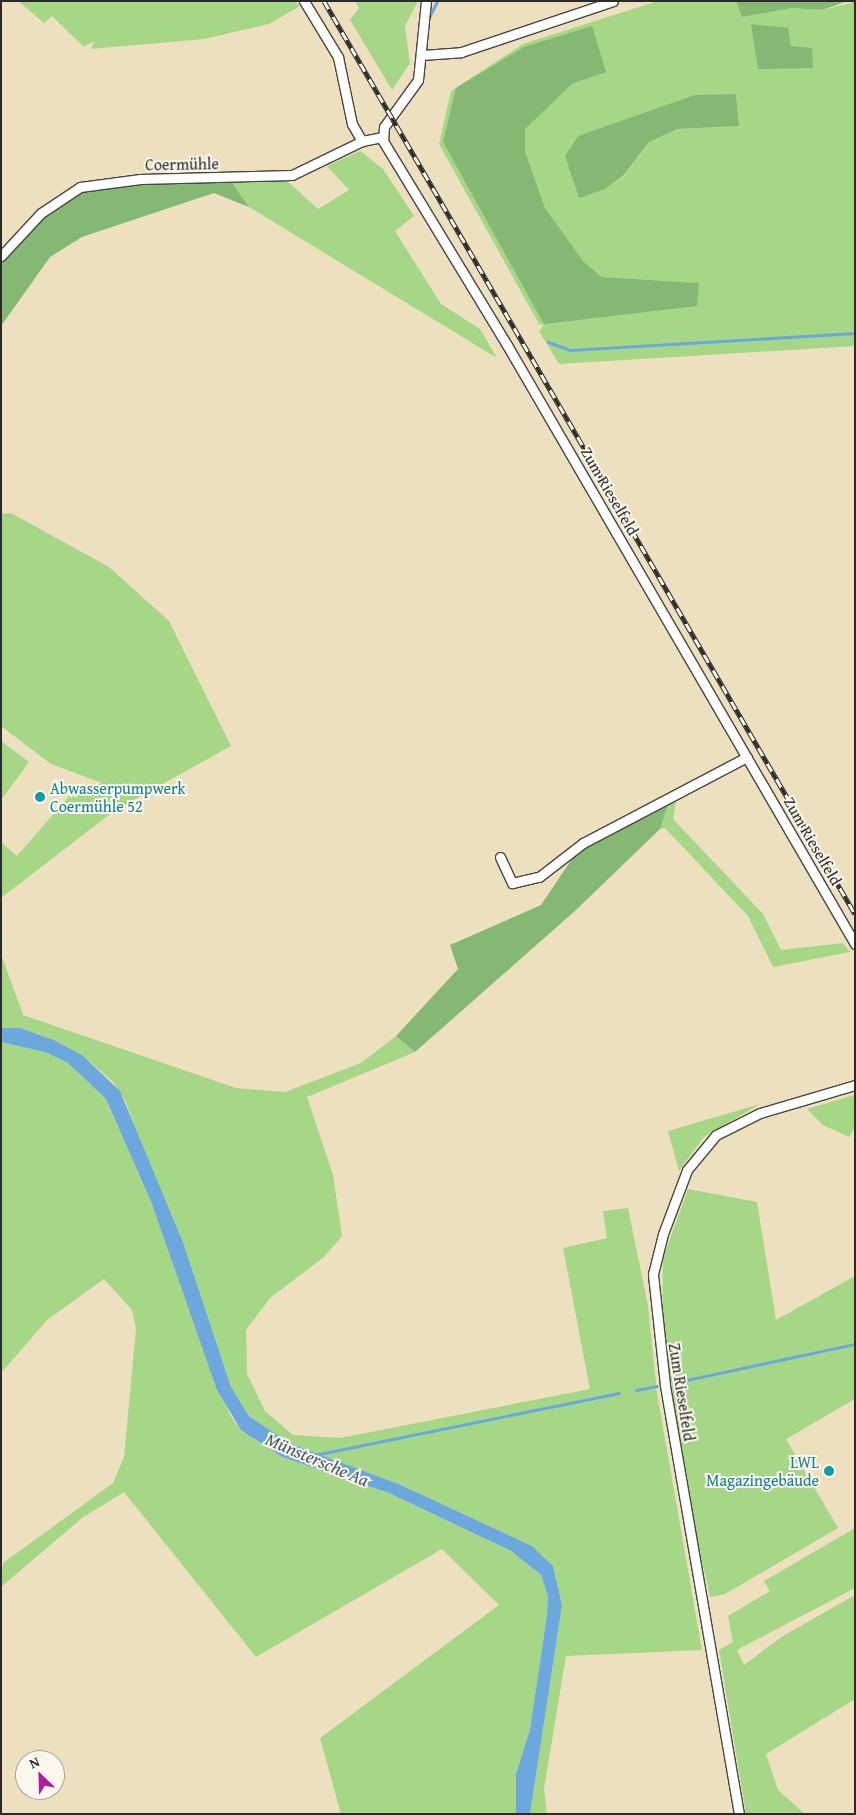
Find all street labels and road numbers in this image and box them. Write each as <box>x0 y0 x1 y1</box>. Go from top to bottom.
street label: Coermühle <box>145 154 219 174</box>
street label: Zum Rieselfeld <box>577 443 643 539</box>
street label: Zum Rieselfeld <box>780 793 846 889</box>
street label: Zum Rieselfeld <box>665 1342 699 1442</box>

